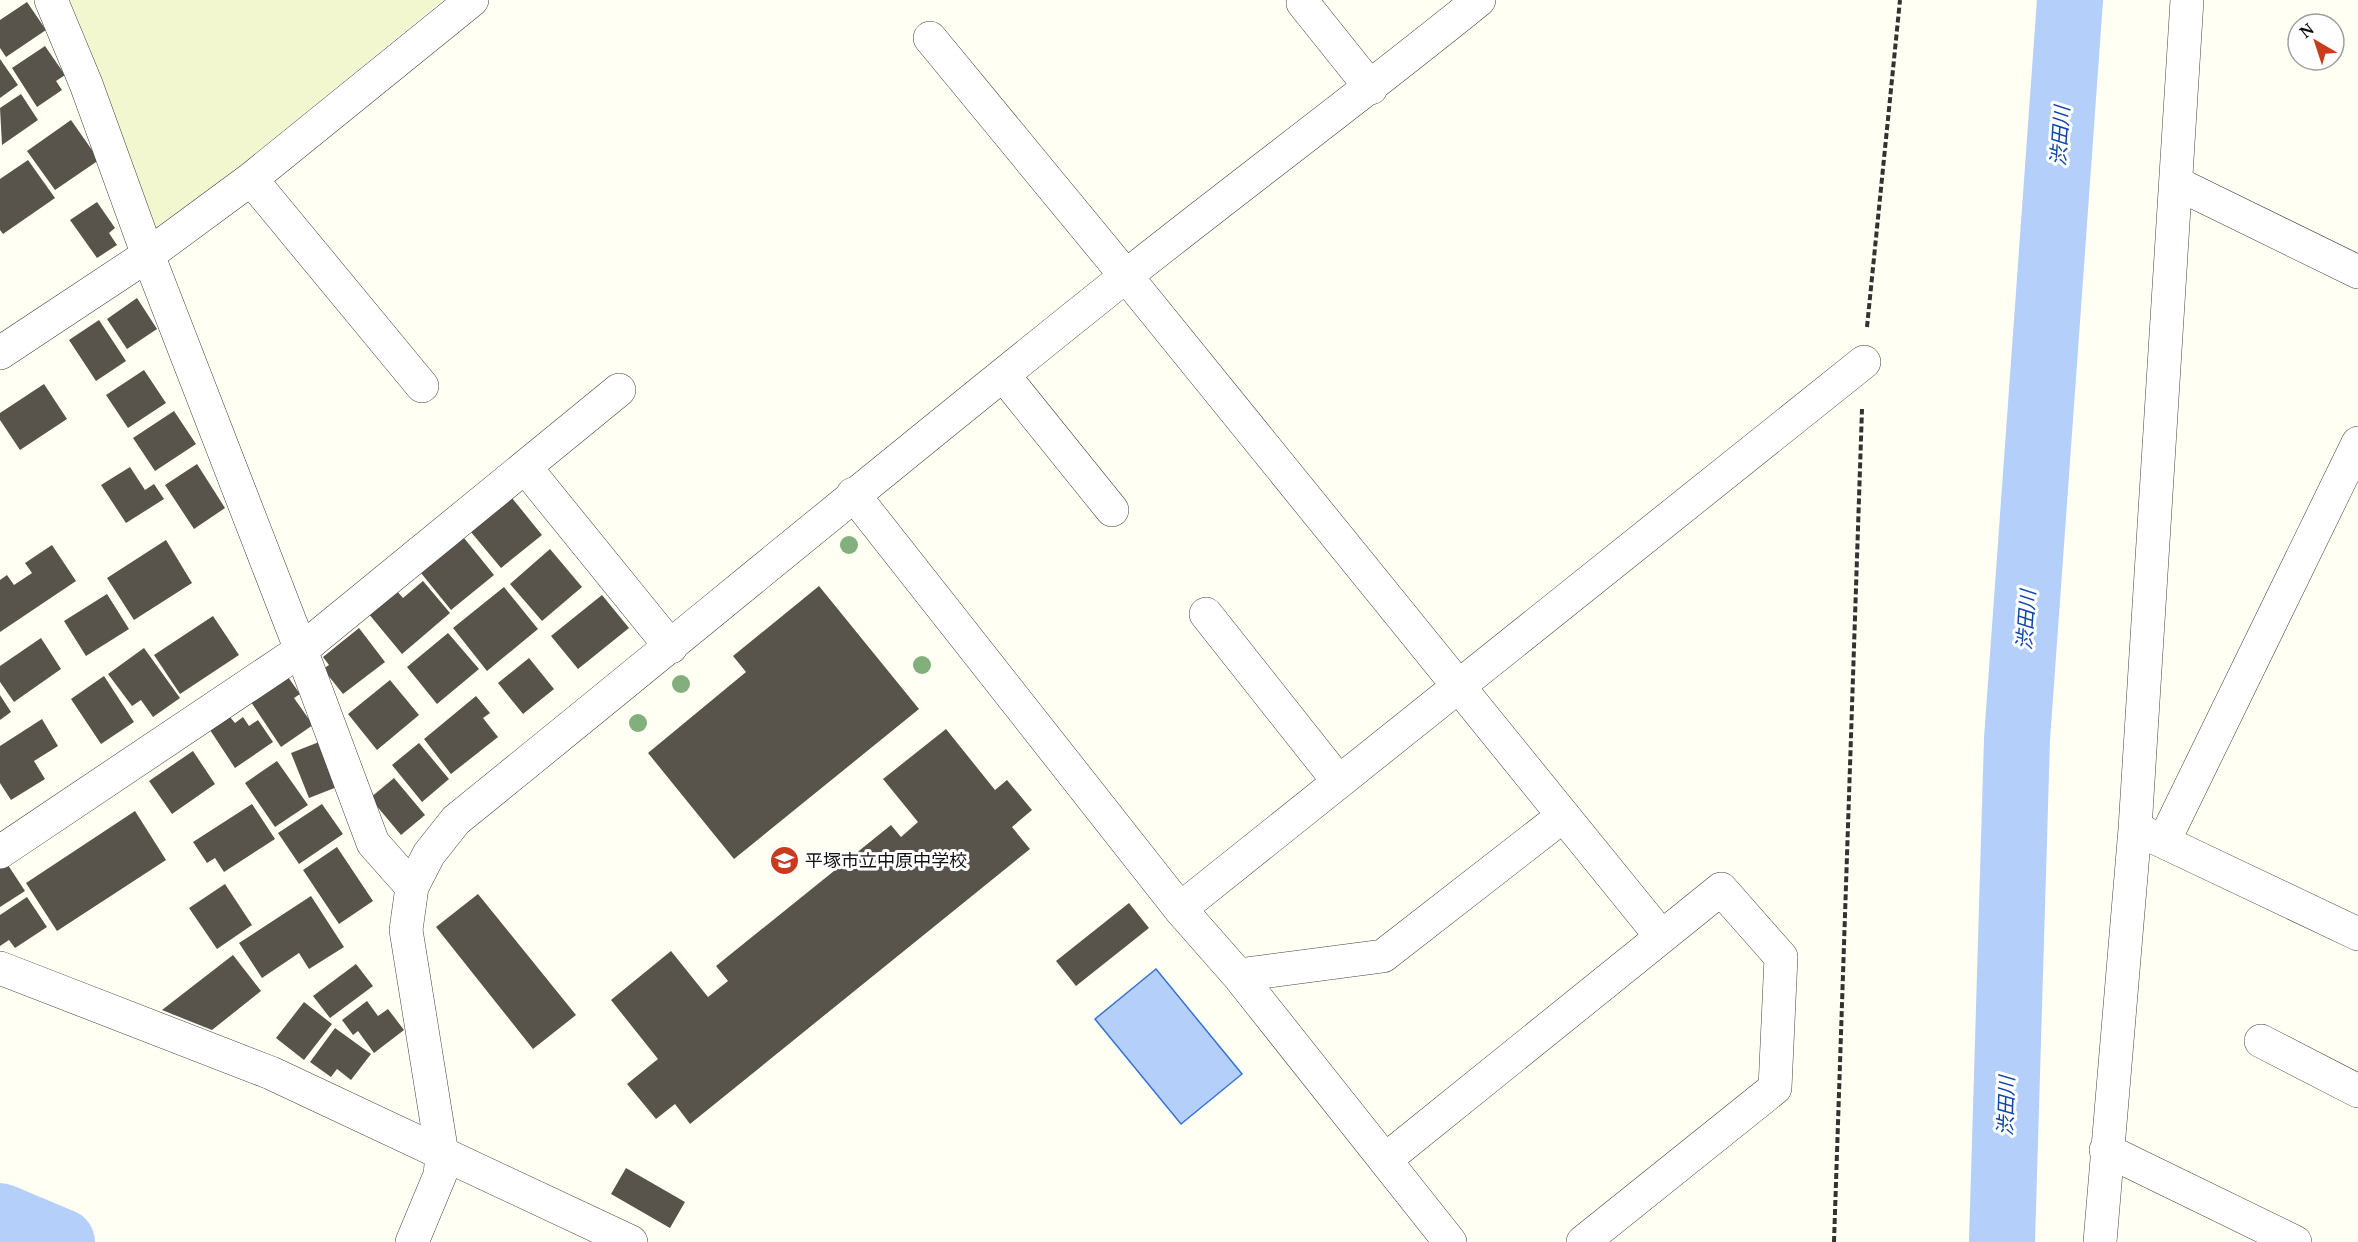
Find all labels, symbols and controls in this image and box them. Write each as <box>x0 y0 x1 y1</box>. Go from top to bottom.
north arrow <box>2286 12 2346 72</box>
text: N <box>2295 18 2319 43</box>
water label: 渋田川 <box>2044 103 2075 167</box>
water label: 渋田川 <box>2010 587 2041 651</box>
school or university icon: 平塚市立中原中学校 <box>768 845 800 877</box>
place label: 平塚市立中原中学校 <box>805 848 967 872</box>
water label: 渋田川 <box>1991 1074 2020 1136</box>

